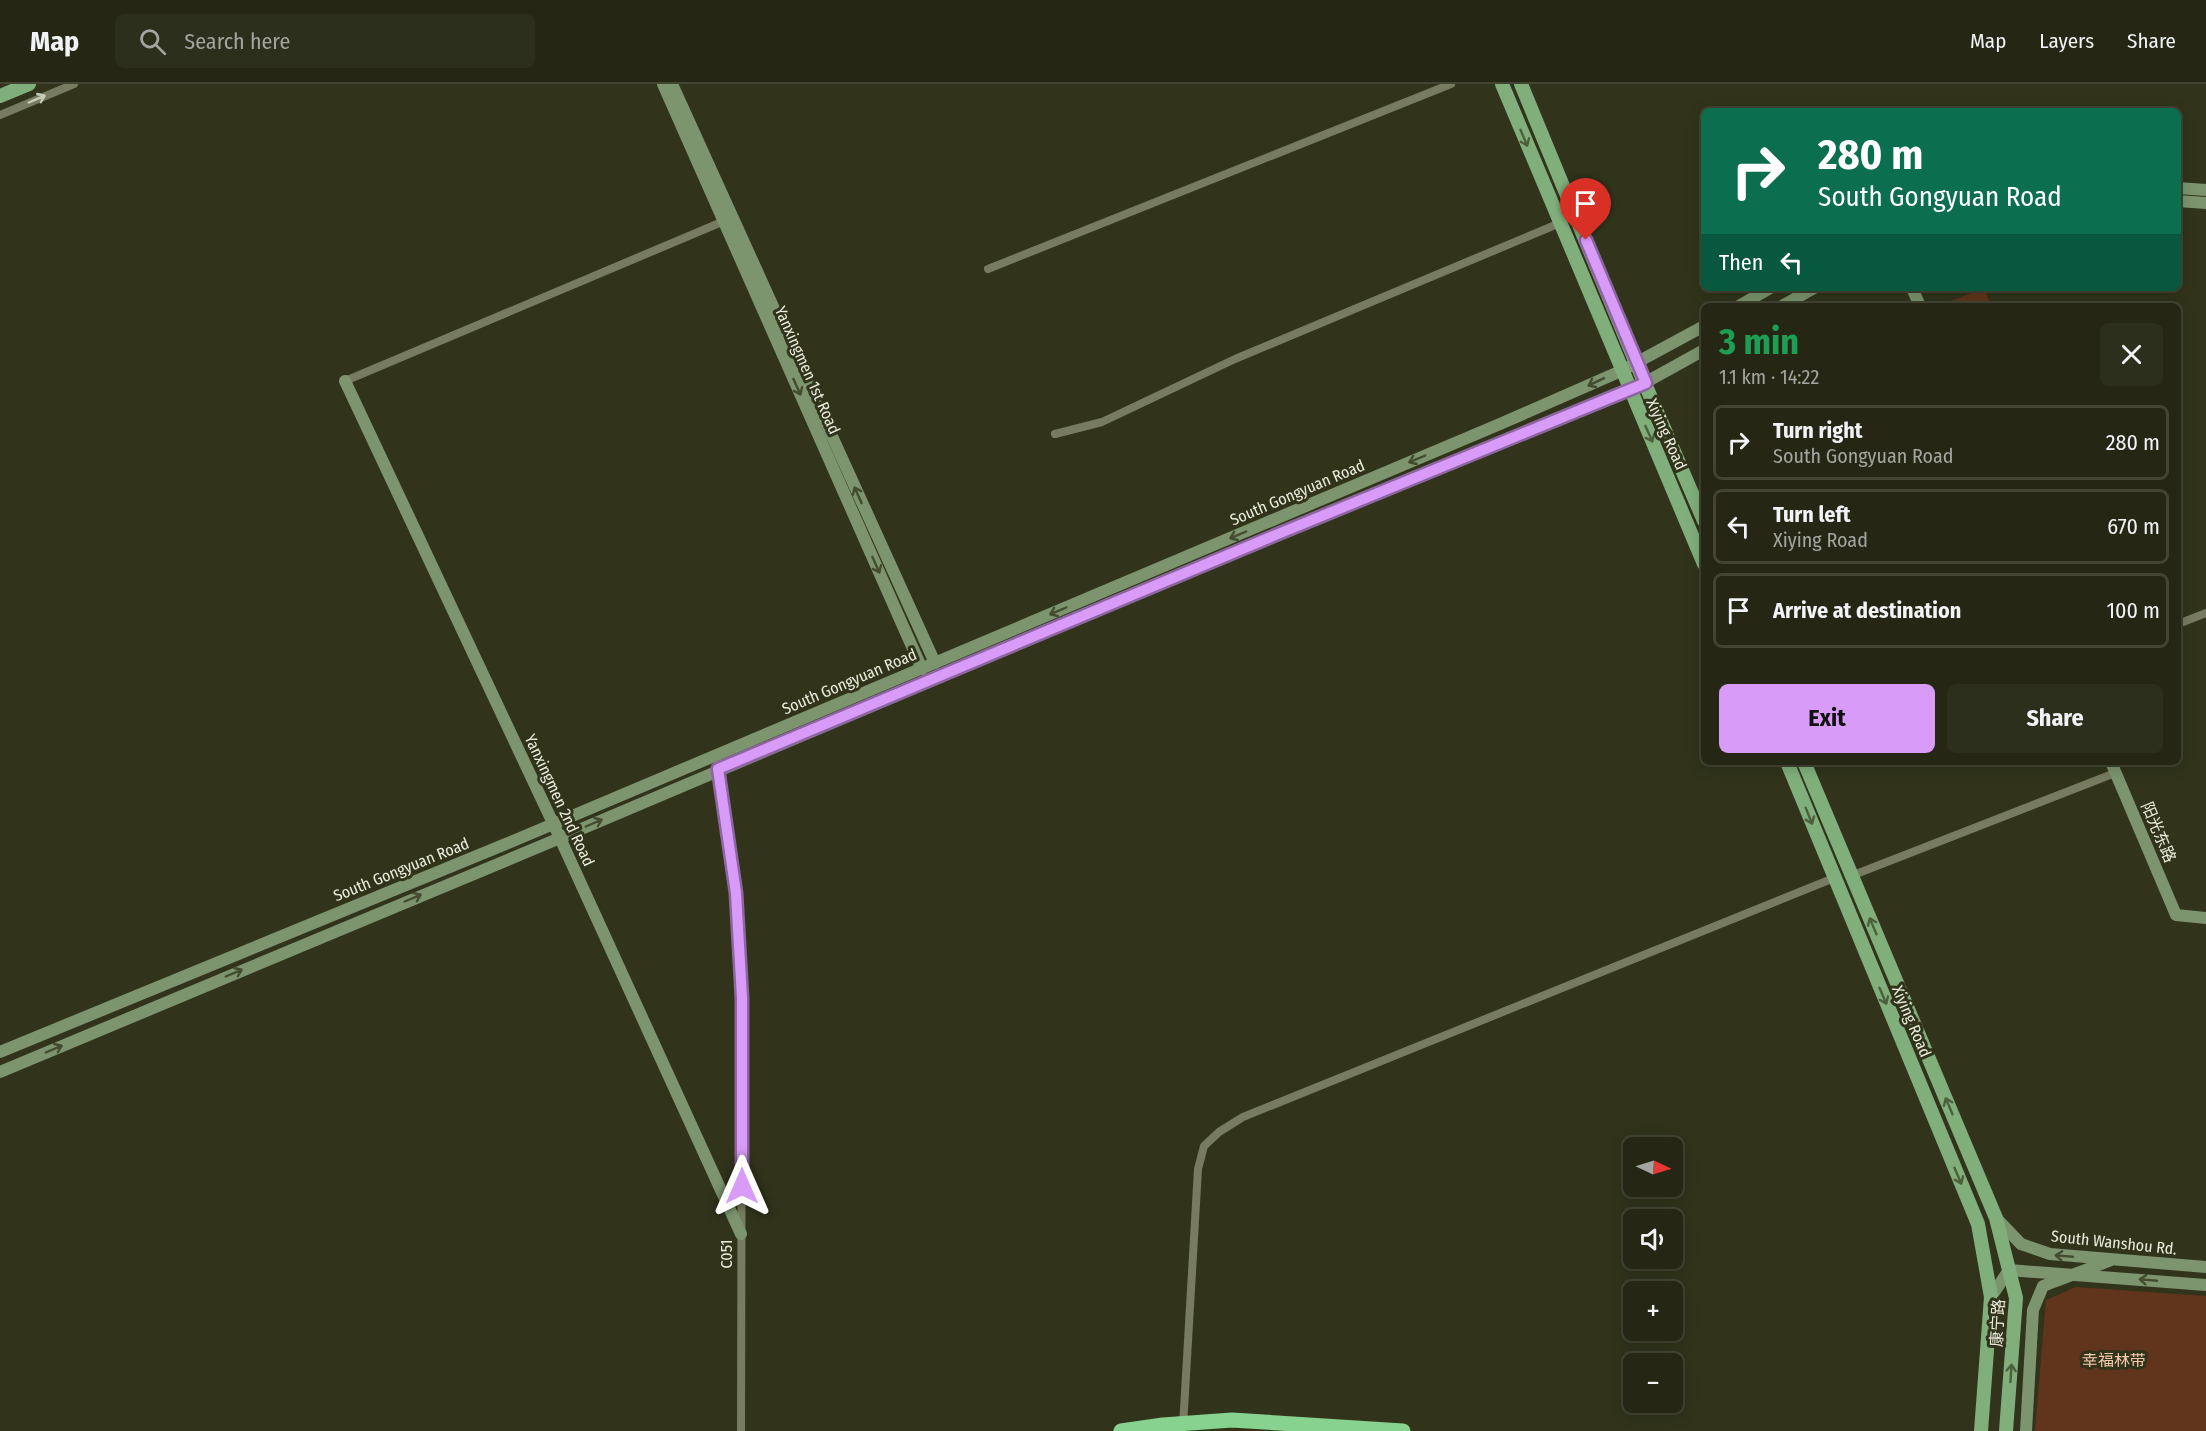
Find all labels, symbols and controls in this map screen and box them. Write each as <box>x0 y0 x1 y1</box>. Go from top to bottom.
search box <box>115 14 535 68</box>
text: Map <box>30 25 79 58</box>
icon: search <box>136 25 169 58</box>
text: Search here <box>184 28 290 55</box>
text: Map <box>1970 28 2006 54</box>
text: Layers <box>2039 28 2094 54</box>
text: Share <box>2127 28 2176 54</box>
one-way arrow <box>28 93 46 104</box>
one-way arrow <box>1519 128 1530 147</box>
text: 280 m <box>1818 130 1923 180</box>
icon: right <box>1719 132 1797 210</box>
pin <box>1560 178 1611 240</box>
text: South Gongyuan Road <box>1818 181 2062 213</box>
icon: arrive <box>1569 187 1602 220</box>
icon: left <box>1775 246 1808 279</box>
text: Then <box>1719 249 1763 276</box>
street label: Yanxingmen 1st Road <box>771 303 844 437</box>
text: 3 min <box>1719 320 1799 364</box>
button: close <box>2100 323 2163 386</box>
text: 1.1 km · 14:22 <box>1719 365 1819 389</box>
one-way arrow <box>792 377 803 396</box>
one-way arrow <box>1588 377 1606 389</box>
street label: Xiying Road <box>1642 396 1691 473</box>
text: Turn right <box>1773 417 1862 444</box>
one-way arrow <box>1644 424 1655 443</box>
icon: right <box>1722 426 1755 459</box>
text: 280 m <box>2106 429 2160 456</box>
text: South Gongyuan Road <box>1773 444 1953 468</box>
one-way arrow <box>1409 454 1427 465</box>
street label: South Gongyuan Road <box>1227 456 1367 529</box>
one-way arrow <box>852 487 864 505</box>
text: Turn left <box>1773 501 1851 528</box>
icon: left <box>1722 510 1755 543</box>
text: 670 m <box>2107 513 2160 540</box>
text: Xiying Road <box>1773 528 1868 552</box>
one-way arrow <box>1229 530 1247 541</box>
one-way arrow <box>871 556 882 574</box>
icon: arrive <box>1722 594 1755 627</box>
text: Arrive at destination <box>1773 597 1961 624</box>
text: 100 m <box>2106 597 2160 624</box>
one-way arrow <box>1050 606 1068 617</box>
street label: South Gongyuan Road <box>779 645 919 718</box>
button: Exit <box>1719 684 1935 753</box>
button: Share <box>1947 684 2163 753</box>
street label: Yanxingmen 2nd Road <box>521 731 598 869</box>
street label: 阳光东路 <box>2137 799 2180 865</box>
one-way arrow <box>1804 806 1815 825</box>
one-way arrow <box>584 817 602 829</box>
street label: South Gongyuan Road <box>331 834 472 905</box>
one-way arrow <box>404 892 422 903</box>
one-way arrow <box>1867 918 1878 936</box>
one-way arrow <box>224 967 242 978</box>
street label: Xiying Road <box>1888 983 1935 1060</box>
one-way arrow <box>1878 987 1890 1005</box>
one-way arrow <box>44 1043 63 1054</box>
one-way arrow <box>1943 1097 1954 1115</box>
north arrow <box>1623 1137 1683 1197</box>
map controls <box>1623 1137 1683 1413</box>
position arrow <box>710 1154 774 1218</box>
one-way arrow <box>1953 1167 1964 1185</box>
button: sound <box>1623 1209 1683 1269</box>
street label: South Wanshou Rd. <box>2050 1226 2178 1259</box>
street label: C051 <box>717 1240 736 1268</box>
one-way arrow <box>2054 1250 2074 1261</box>
one-way arrow <box>2138 1274 2158 1285</box>
button: + <box>1623 1281 1683 1341</box>
street label: 康宁路 <box>1987 1299 2008 1347</box>
park label: 幸福林带 <box>2082 1351 2146 1370</box>
button: − <box>1623 1353 1683 1413</box>
one-way arrow <box>2005 1363 2016 1383</box>

